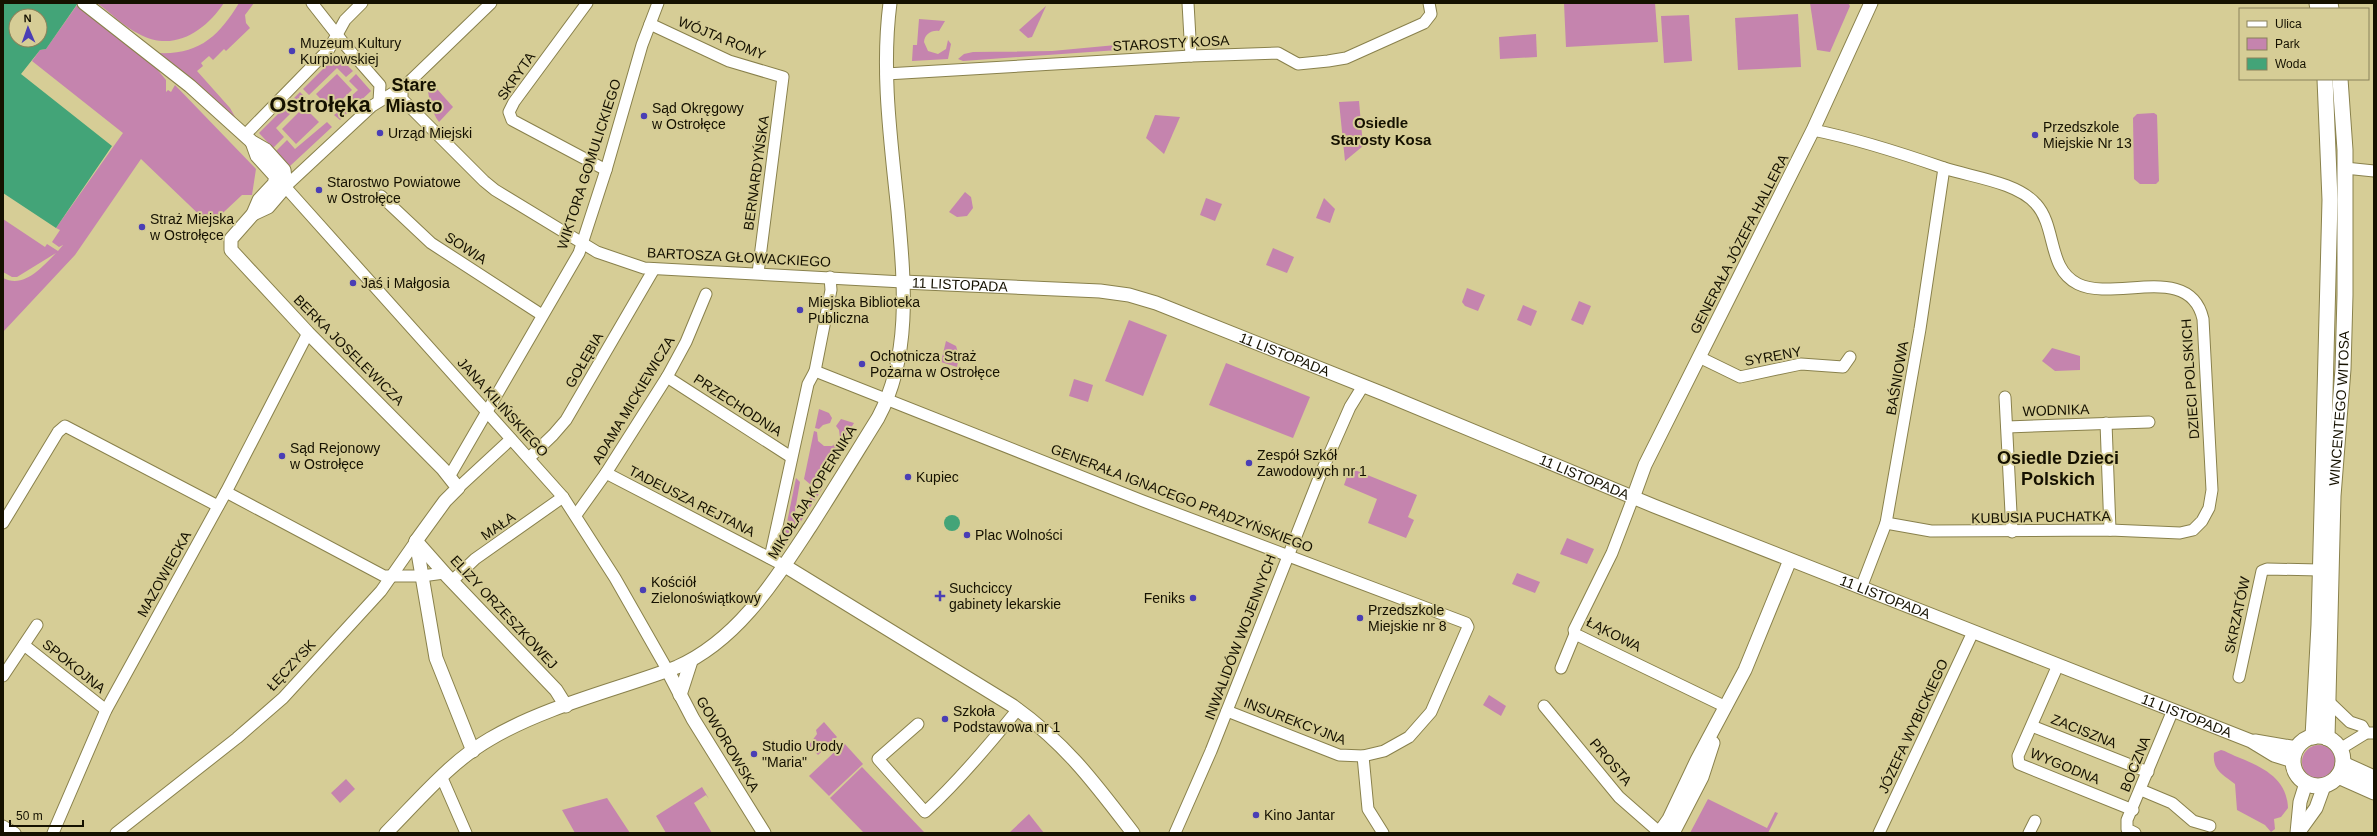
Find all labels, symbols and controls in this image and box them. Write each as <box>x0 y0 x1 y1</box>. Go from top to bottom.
north arrow <box>8 8 48 48</box>
legend <box>2239 8 2369 80</box>
text: N <box>23 12 32 24</box>
street label: WÓJTA ROMY <box>676 13 769 63</box>
text: Ulica <box>2275 17 2302 31</box>
street label: STAROSTY KOSA <box>1112 32 1230 54</box>
place label: Muzeum Kultury Kurpiowskiej <box>300 35 401 67</box>
text: Park <box>2275 37 2301 51</box>
marker: Muzeum Kultury Kurpiowskiej <box>287 46 297 56</box>
street label: SKRYTA <box>494 48 539 103</box>
text: Woda <box>2275 57 2306 71</box>
district label: Stare Miasto <box>385 75 443 116</box>
street label: WIKTORA GOMULICKIEGO <box>554 77 624 251</box>
district label: Ostrołęka <box>269 92 372 117</box>
place label: Sąd Okręgowy w Ostrołęce <box>651 100 744 132</box>
marker: Sąd Okręgowy w Ostrołęce <box>639 111 649 121</box>
street label: BERNARDYŃSKA <box>740 114 772 232</box>
district label: Osiedle Starosty Kosa <box>1331 114 1432 148</box>
place label: Przedszkole Miejskie Nr 13 <box>2043 119 2132 151</box>
place label: Urząd Miejski <box>388 125 472 141</box>
marker: Urząd Miejski <box>375 128 385 138</box>
marker: Przedszkole Miejskie Nr 13 <box>2030 130 2040 140</box>
street label: GENERAŁA JÓZEFA HALLERA <box>1687 151 1792 336</box>
place label: Starostwo Powiatowe w Ostrołęce <box>326 174 461 206</box>
marker: Starostwo Powiatowe w Ostrołęce <box>314 185 324 195</box>
place label: Straż Miejska w Ostrołęce <box>149 211 234 243</box>
marker: Straż Miejska w Ostrołęce <box>137 222 147 232</box>
street label: SOWIA <box>442 229 490 268</box>
street label: BARTOSZA GŁOWACKIEGO <box>647 244 831 270</box>
street label: 11 LISTOPADA <box>912 274 1009 295</box>
place label: Jaś i Małgosia <box>361 275 450 291</box>
marker: Jaś i Małgosia <box>348 278 358 288</box>
street label: BERKA JOSELEWICZA <box>291 292 408 409</box>
place label: Miejska Biblioteka Publiczna <box>808 294 920 326</box>
marker: Miejska Biblioteka Publiczna <box>795 305 805 315</box>
street label: DZIECI POLSKICH <box>2178 318 2202 440</box>
street label: GOŁĘBIA <box>562 329 607 391</box>
street label: 11 LISTOPADA <box>1237 329 1333 380</box>
street label: WINCENTEGO WITOSA <box>2326 330 2352 486</box>
street label: ADAMA MICKIEWICZA <box>588 333 678 467</box>
street label: BAŚNIOWA <box>1882 339 1911 416</box>
street label: SYRENY <box>1743 343 1803 369</box>
place label: Ochotnicza Straż Pożarna w Ostrołęce <box>870 348 1000 380</box>
street label: JANA KILIŃSKIEGO <box>454 354 552 460</box>
marker: Ochotnicza Straż Pożarna w Ostrołęce <box>857 359 867 369</box>
street label: PRZECHODNIA <box>691 371 786 440</box>
street label: WODNIKA <box>2022 401 2090 419</box>
street label: MIKOŁAJA KOPERNIKA <box>764 422 860 562</box>
place label: Sąd Rejonowy w Ostrołęce <box>289 440 380 472</box>
street label: GENERAŁA IGNACEGO PRĄDZYŃSKIEGO <box>1049 440 1315 556</box>
place label: Zespół Szkół Zawodowych nr 1 <box>1257 447 1367 479</box>
district label: Osiedle Dzieci Polskich <box>1997 448 2119 489</box>
marker: Sąd Rejonowy w Ostrołęce <box>277 451 287 461</box>
street label: 11 LISTOPADA <box>1537 451 1632 503</box>
marker: Zespół Szkół Zawodowych nr 1 <box>1244 458 1254 468</box>
street label: TADEUSZA REJTANA <box>626 462 758 540</box>
place label: Kupiec <box>916 469 959 485</box>
marker: Kupiec <box>903 472 913 482</box>
street label: MAŁA <box>478 508 519 543</box>
street label: KUBUSIA PUCHATKA <box>1971 508 2112 526</box>
place label: Plac Wolności <box>975 527 1063 543</box>
street label: MAZOWIECKA <box>134 528 195 620</box>
marker: Plac Wolności <box>962 530 972 540</box>
street label: ELIZY ORZESZKOWEJ <box>447 552 561 672</box>
street label: INWALIDÓW WOJENNYCH <box>1201 552 1279 722</box>
street label: 11 LISTOPADA <box>1838 572 1933 622</box>
place label: Kościół Zielonoświątkowy <box>651 574 761 606</box>
street label: SKRZATÓW <box>2221 574 2253 655</box>
place label: Suchciccy gabinety lekarskie <box>949 580 1061 612</box>
marker: Kościół Zielonoświątkowy <box>638 585 648 595</box>
marker: Suchciccy gabinety lekarskie <box>934 590 946 602</box>
place label: Feniks <box>1144 590 1185 606</box>
marker: Feniks <box>1188 593 1198 603</box>
place label: Przedszkole Miejskie nr 8 <box>1368 602 1447 634</box>
marker: Przedszkole Miejskie nr 8 <box>1355 613 1365 623</box>
street label: ŁĄKOWA <box>1584 613 1645 655</box>
street label: SPOKOJNA <box>39 636 109 697</box>
street label: ŁĘCZYSK <box>263 636 319 694</box>
street label: JÓZEFA WYBICKIEGO <box>1875 656 1951 796</box>
street label: 11 LISTOPADA <box>2139 691 2235 741</box>
street label: GOWOROWSKA <box>693 694 763 795</box>
street label: INSUREKCYJNA <box>1242 694 1349 748</box>
place label: Szkoła Podstawowa nr 1 <box>953 703 1061 735</box>
street label: ZACISZNA <box>2049 711 2120 752</box>
marker: Szkoła Podstawowa nr 1 <box>940 714 950 724</box>
street label: BOCZNA <box>2117 733 2154 794</box>
street label: PROSTA <box>1587 735 1636 789</box>
place label: Studio Urody "Maria" <box>762 738 843 770</box>
street label: WYGODNA <box>2028 745 2103 788</box>
marker: Studio Urody "Maria" <box>749 749 759 759</box>
scale bar <box>10 802 83 828</box>
place label: Kino Jantar <box>1264 807 1335 823</box>
text: 50 m <box>16 809 43 823</box>
marker: Kino Jantar <box>1251 810 1261 820</box>

